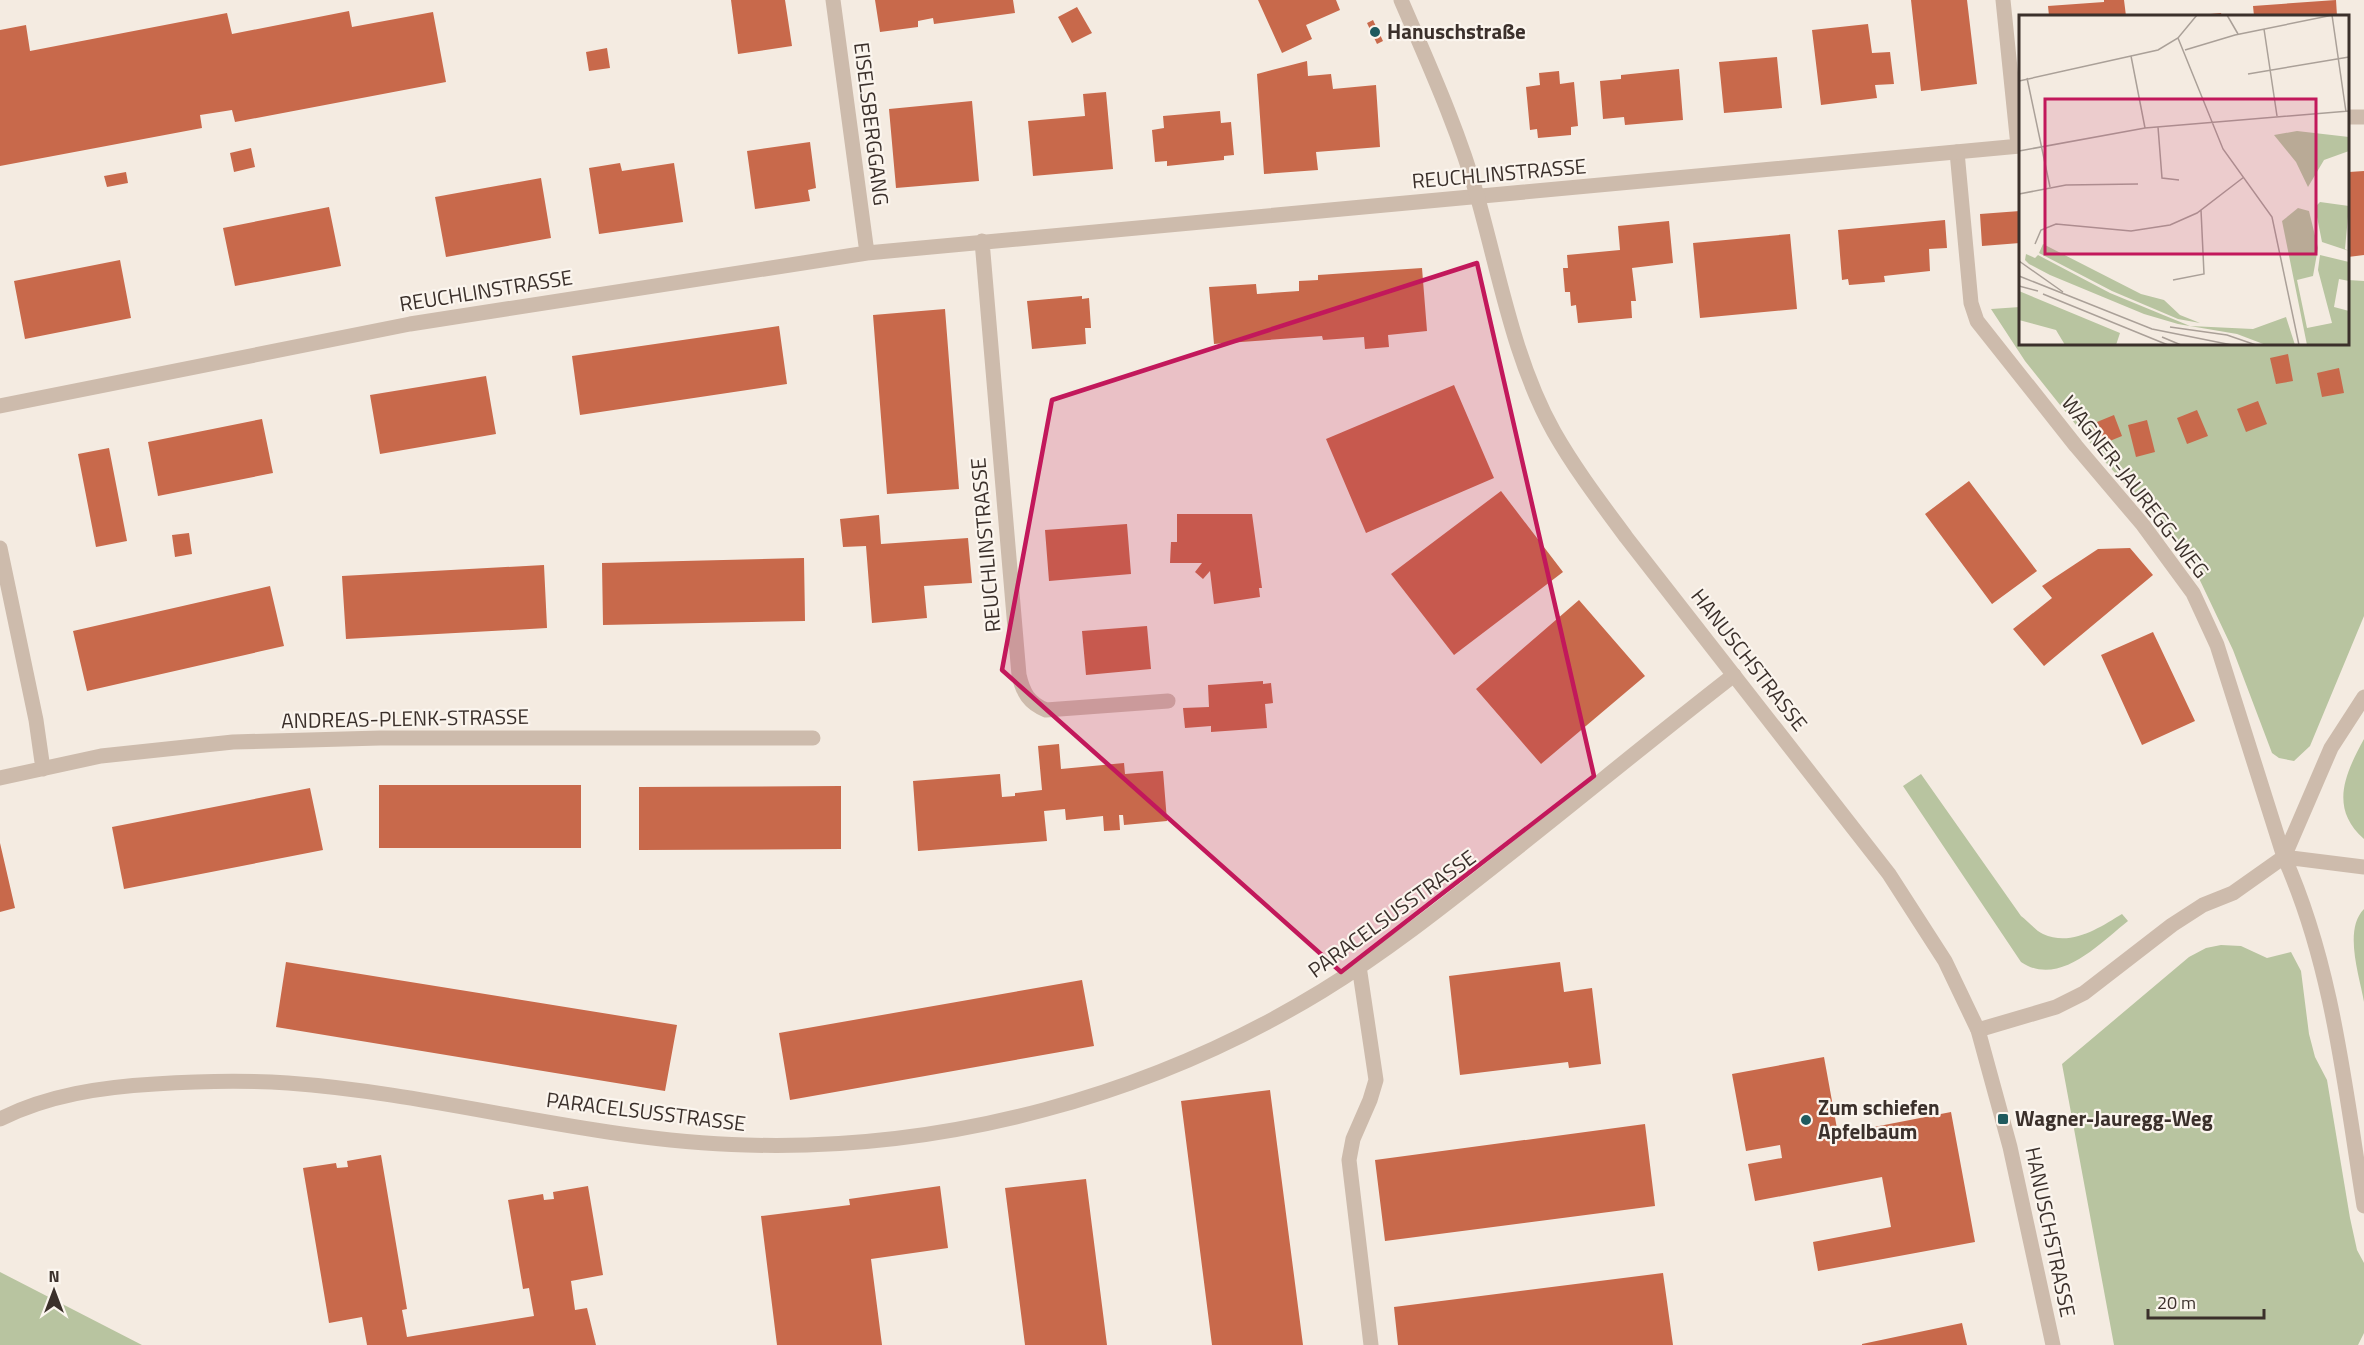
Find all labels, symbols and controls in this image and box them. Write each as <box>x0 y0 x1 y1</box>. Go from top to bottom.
place label: Hanuschstraße <box>1387 15 1526 47</box>
inset map <box>2019 15 2349 345</box>
marker: Hanuschstraße <box>1368 25 1382 39</box>
street label: EISELSBERGGANG <box>846 40 898 207</box>
street label: REUCHLINSTRASSE <box>1410 149 1588 197</box>
street label: REUCHLINSTRASSE <box>397 261 575 320</box>
street label: WAGNER-JAUREGG-WEG <box>2054 388 2217 585</box>
street label: REUCHLINSTRASSE <box>961 456 1009 634</box>
street label: HANUSCHSTRASSE <box>1684 581 1816 738</box>
street label: ANDREAS-PLENK-STRASSE <box>281 700 529 736</box>
street label: PARACELSUSSTRASSE <box>1301 841 1482 985</box>
street label: PARACELSUSSTRASSE <box>545 1083 748 1139</box>
place label: Zum schiefen Apfelbaum <box>1818 1091 1940 1147</box>
place label: Wagner-Jauregg-Weg <box>2015 1102 2213 1134</box>
marker: Wagner-Jauregg-Weg <box>1996 1112 2010 1126</box>
marker: Zum schiefen Apfelbaum <box>1799 1113 1813 1127</box>
street label: HANUSCHSTRASSE <box>2017 1144 2085 1320</box>
north arrow <box>24 1261 84 1321</box>
text: N <box>48 1264 60 1288</box>
scale bar <box>2148 1282 2264 1320</box>
text: 20 m <box>2157 1289 2196 1316</box>

